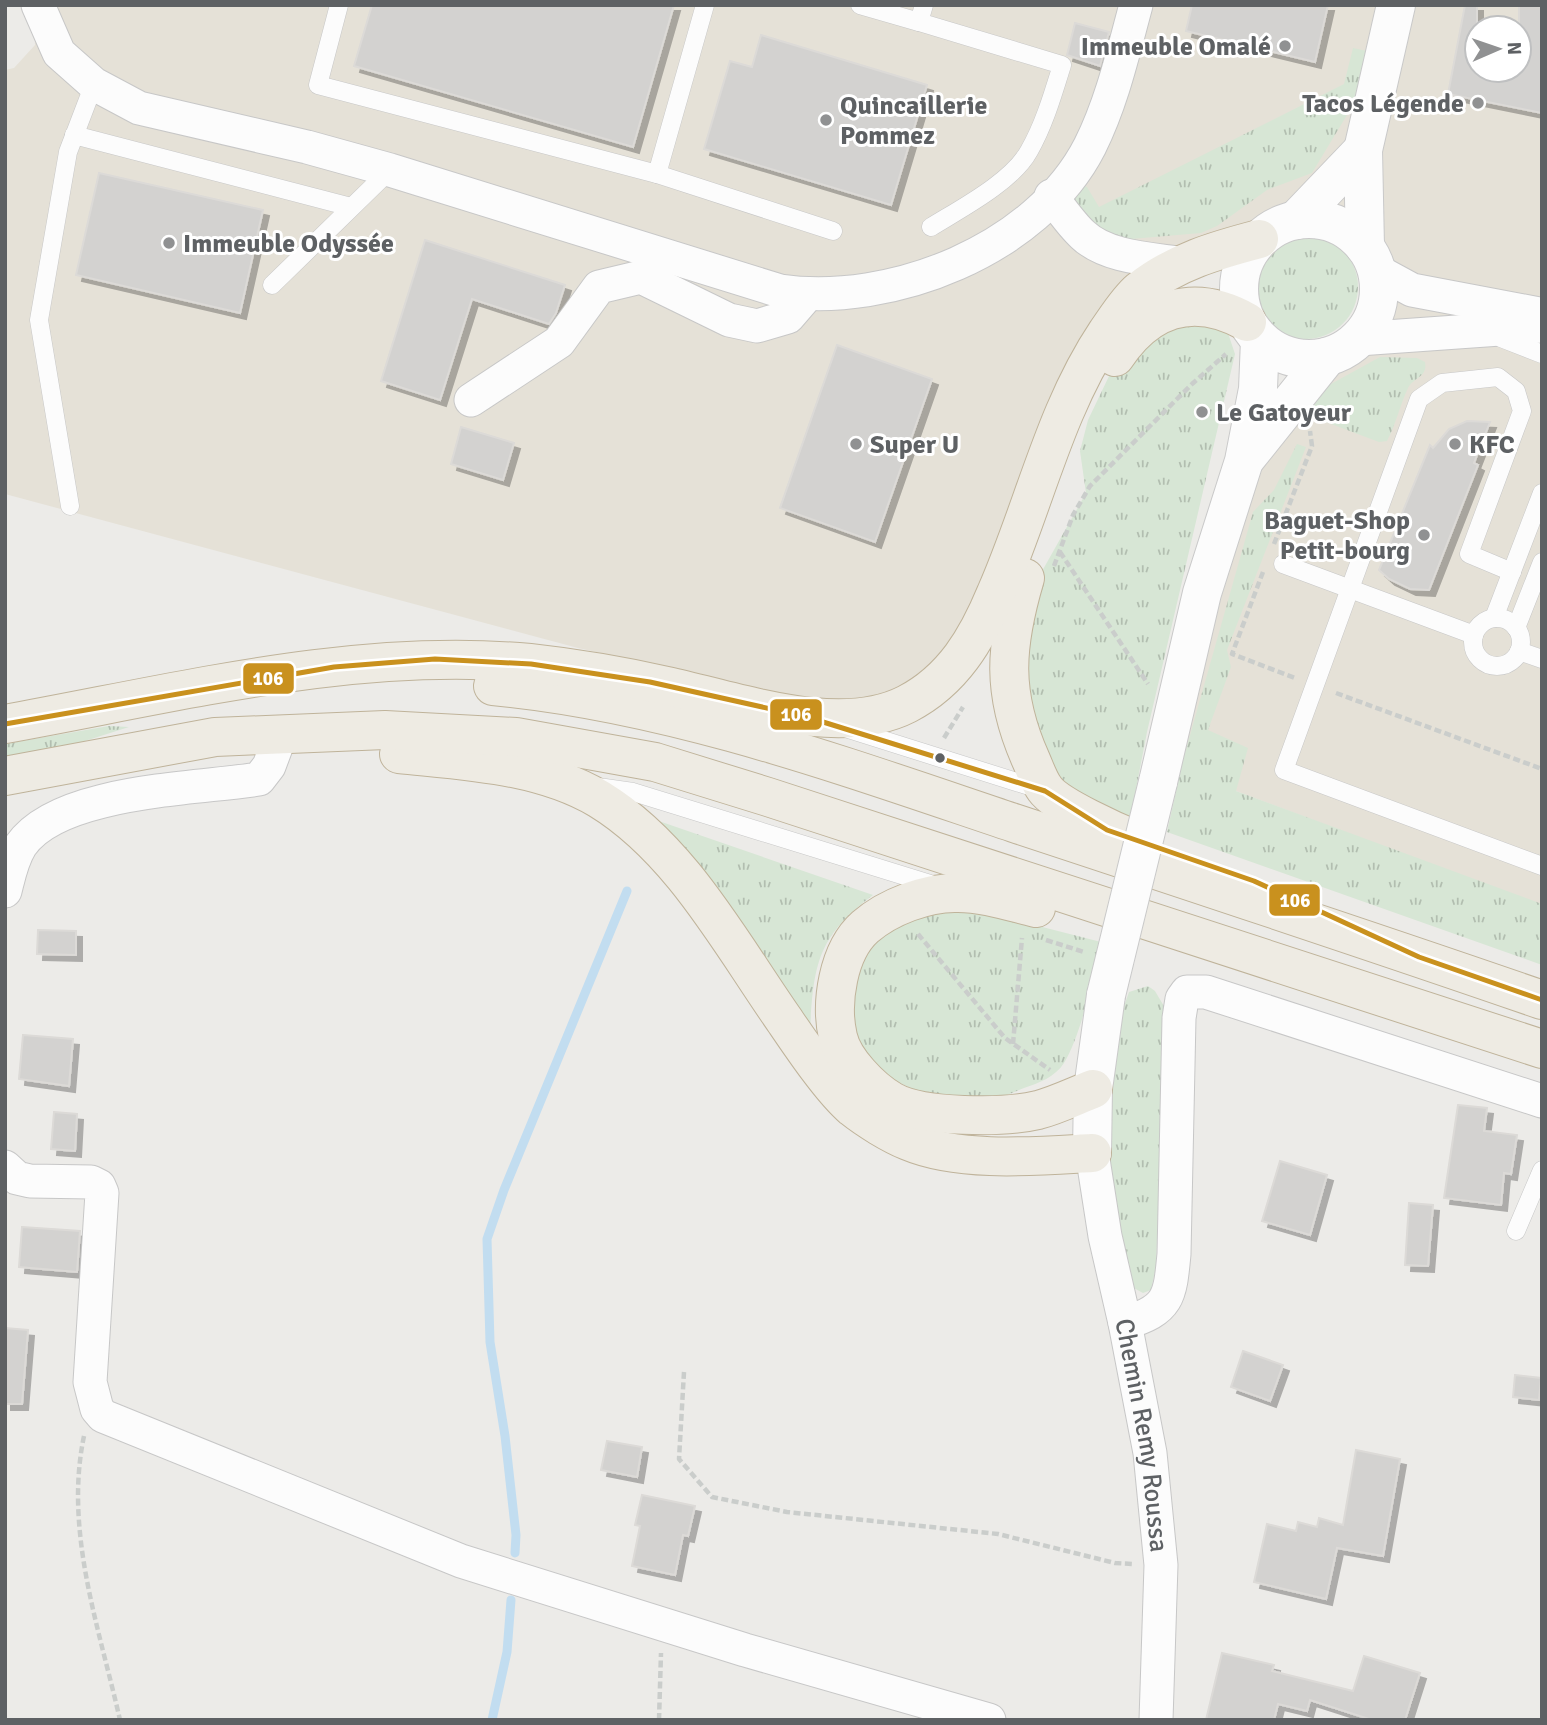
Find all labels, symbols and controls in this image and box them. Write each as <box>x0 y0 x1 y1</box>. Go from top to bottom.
north arrow <box>1463 14 1533 84</box>
place label: Immeuble Omalé <box>1081 31 1271 63</box>
marker: Immeuble Omalé <box>1277 38 1293 54</box>
text: N <box>1502 41 1526 55</box>
place label: Tacos Légende <box>1302 88 1464 120</box>
place label: Quincaillerie Pommez <box>840 90 987 152</box>
marker: Tacos Légende <box>1470 95 1486 111</box>
marker: Quincaillerie Pommez <box>818 112 834 128</box>
place label: Immeuble Odyssée <box>183 228 394 260</box>
marker: Immeuble Odyssée <box>161 235 177 251</box>
place label: Le Gatoyeur <box>1216 397 1352 429</box>
marker: Le Gatoyeur <box>1194 404 1210 420</box>
place label: Super U <box>870 429 959 461</box>
place label: KFC <box>1469 429 1515 461</box>
marker: Super U <box>848 436 864 452</box>
marker: KFC <box>1447 436 1463 452</box>
place label: Baguet-Shop Petit-bourg <box>1264 505 1410 567</box>
marker: Baguet-Shop Petit-bourg <box>1416 527 1432 543</box>
line badge: 106 <box>242 662 295 695</box>
text: 106 <box>253 667 283 691</box>
line badge: 106 <box>769 698 823 731</box>
text: 106 <box>781 703 811 727</box>
unlabelled marker <box>933 751 947 765</box>
line badge: 106 <box>1268 883 1321 917</box>
text: 106 <box>1280 889 1310 913</box>
street label: Chemin Remy Roussa <box>1107 1316 1175 1554</box>

